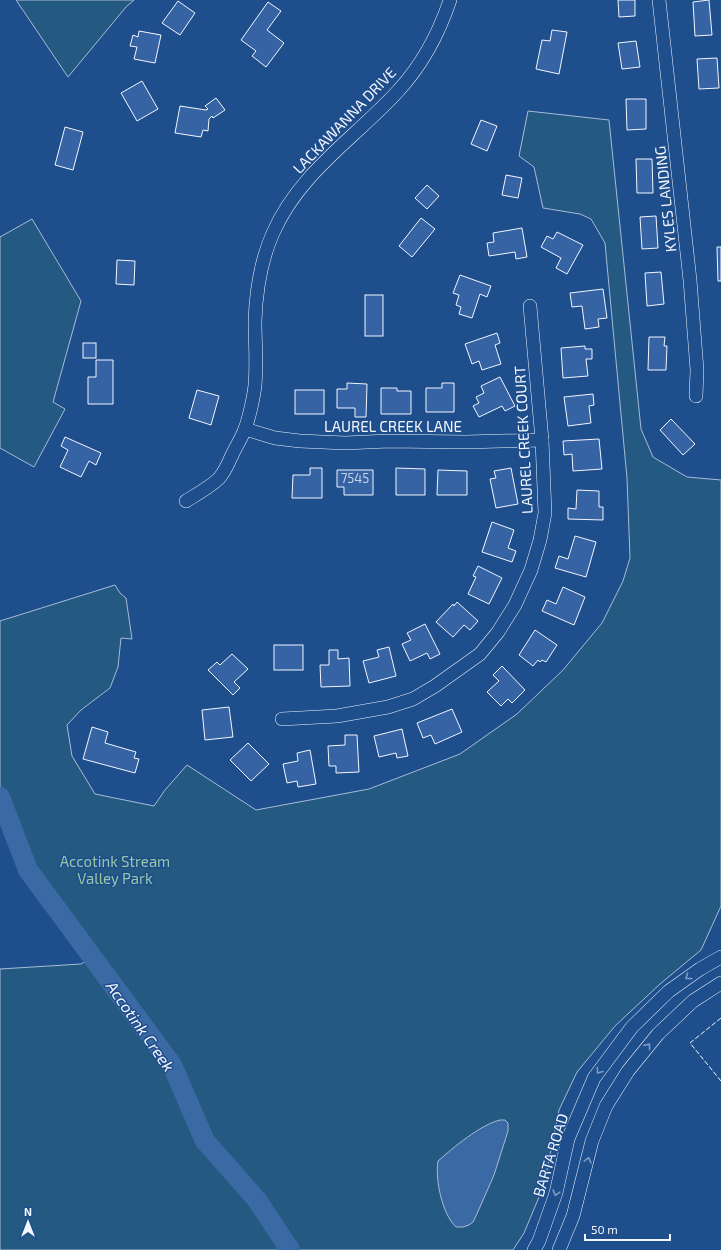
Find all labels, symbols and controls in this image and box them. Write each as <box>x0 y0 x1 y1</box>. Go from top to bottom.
street label: LACKAWANNA DRIVE <box>289 63 399 177</box>
street label: KYLES LANDING <box>650 145 680 253</box>
street label: LAUREL CREEK COURT <box>510 365 536 514</box>
street label: LAUREL CREEK LANE <box>324 417 462 435</box>
house number: 7545 <box>341 470 369 486</box>
park label: Accotink Stream Valley Park <box>60 852 170 887</box>
one-way arrow <box>685 973 692 980</box>
water label: Accotink Creek <box>102 976 179 1075</box>
one-way arrow <box>644 1044 651 1051</box>
one-way arrow <box>597 1067 604 1074</box>
street label: BARTA ROAD <box>529 1111 571 1199</box>
one-way arrow <box>583 1157 591 1163</box>
one-way arrow <box>552 1190 560 1196</box>
north arrow <box>8 1202 48 1242</box>
text: N <box>24 1205 32 1218</box>
scale bar <box>585 1216 670 1242</box>
text: 50 m <box>591 1222 618 1236</box>

